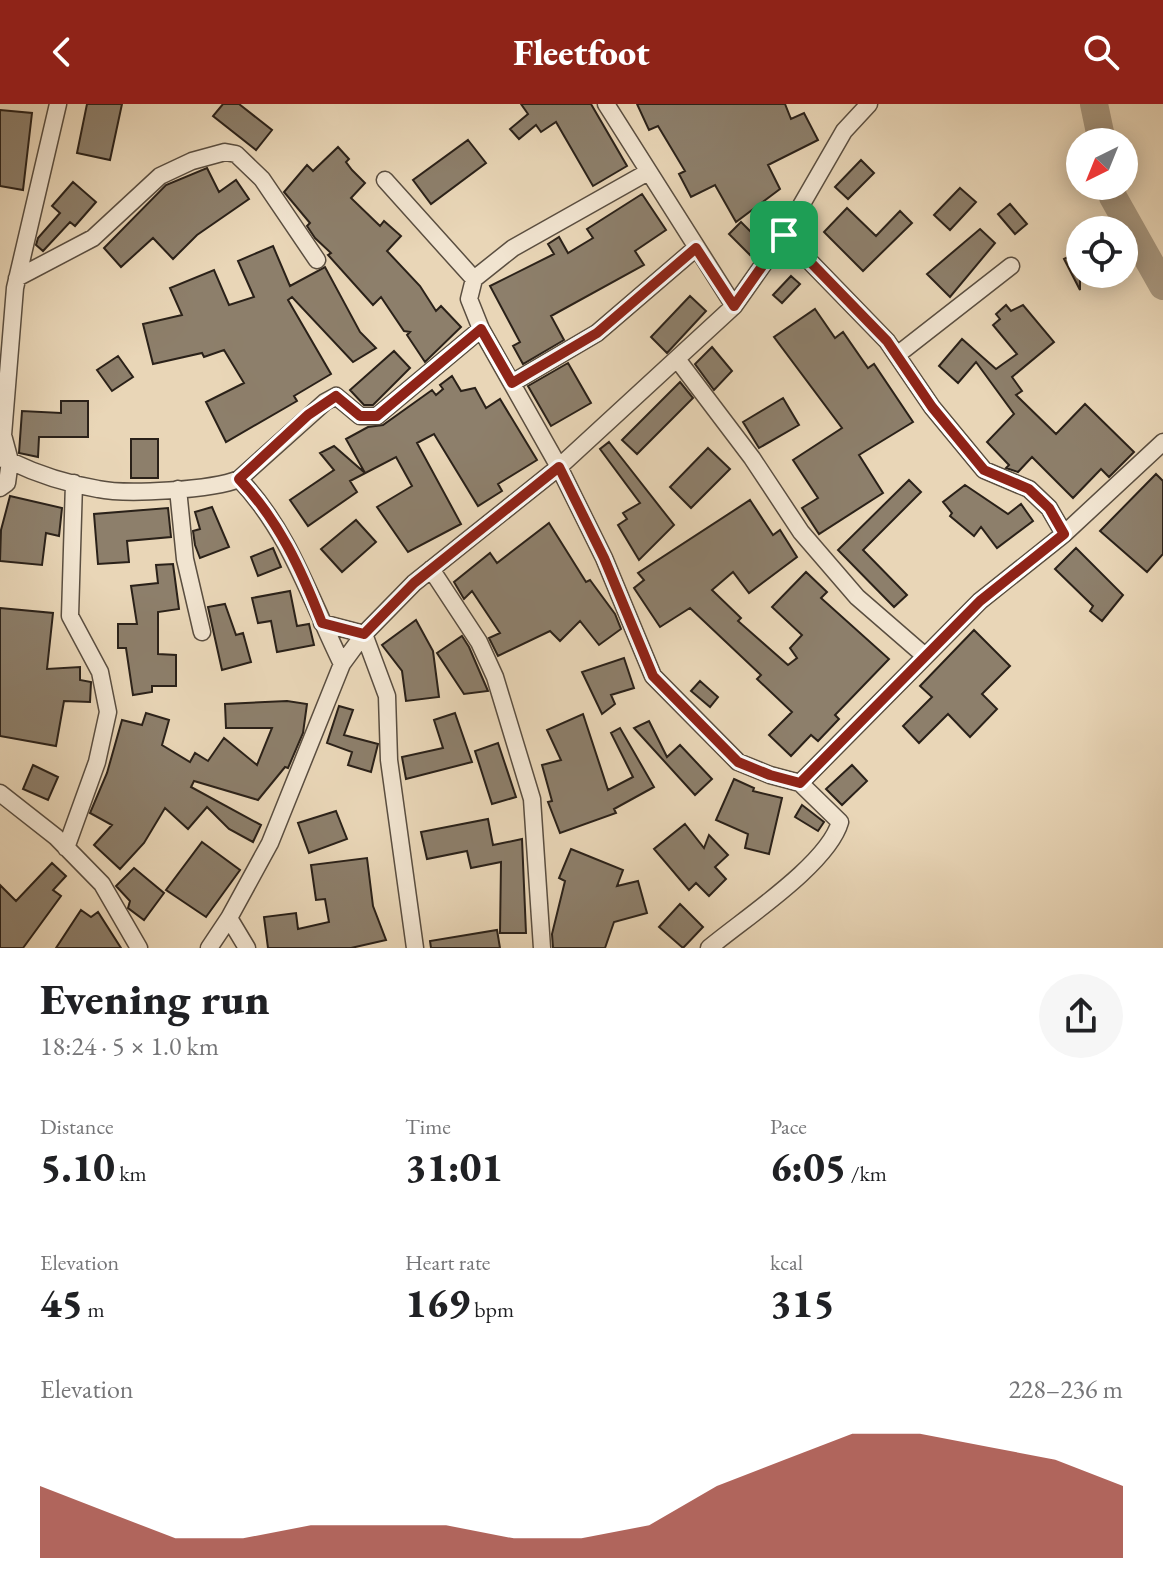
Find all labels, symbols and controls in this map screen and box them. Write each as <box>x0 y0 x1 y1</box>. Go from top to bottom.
text: Fleetfoot <box>513 29 650 76</box>
icon: back <box>40 30 84 74</box>
icon: search <box>1079 30 1123 74</box>
north arrow <box>1066 128 1138 200</box>
map controls <box>1066 128 1138 288</box>
pin <box>750 201 818 269</box>
icon: arrive <box>762 213 806 257</box>
button: locate <box>1066 216 1138 288</box>
text: Evening run <box>40 970 270 1027</box>
button: share <box>1039 974 1123 1058</box>
text: 18:24 · 5 × 1.0 km <box>40 1029 219 1063</box>
text: Distance <box>40 1112 113 1141</box>
text: Time <box>405 1112 451 1141</box>
text: Pace <box>770 1112 807 1141</box>
text: 5.10 <box>40 1141 115 1193</box>
text: 31:01 <box>405 1141 503 1193</box>
text: 6:05 <box>770 1141 846 1193</box>
text: km <box>115 1159 147 1188</box>
text: /km <box>846 1159 887 1188</box>
text: Elevation <box>40 1248 119 1277</box>
text: Heart rate <box>405 1248 490 1277</box>
text: kcal <box>770 1248 803 1277</box>
text: 45 <box>40 1277 83 1329</box>
text: 169 <box>405 1277 470 1329</box>
text: 315 <box>770 1277 835 1329</box>
text: m <box>83 1295 105 1324</box>
text: bpm <box>470 1295 514 1324</box>
text: Elevation <box>40 1372 134 1406</box>
text: 228–236 m <box>1008 1372 1123 1406</box>

